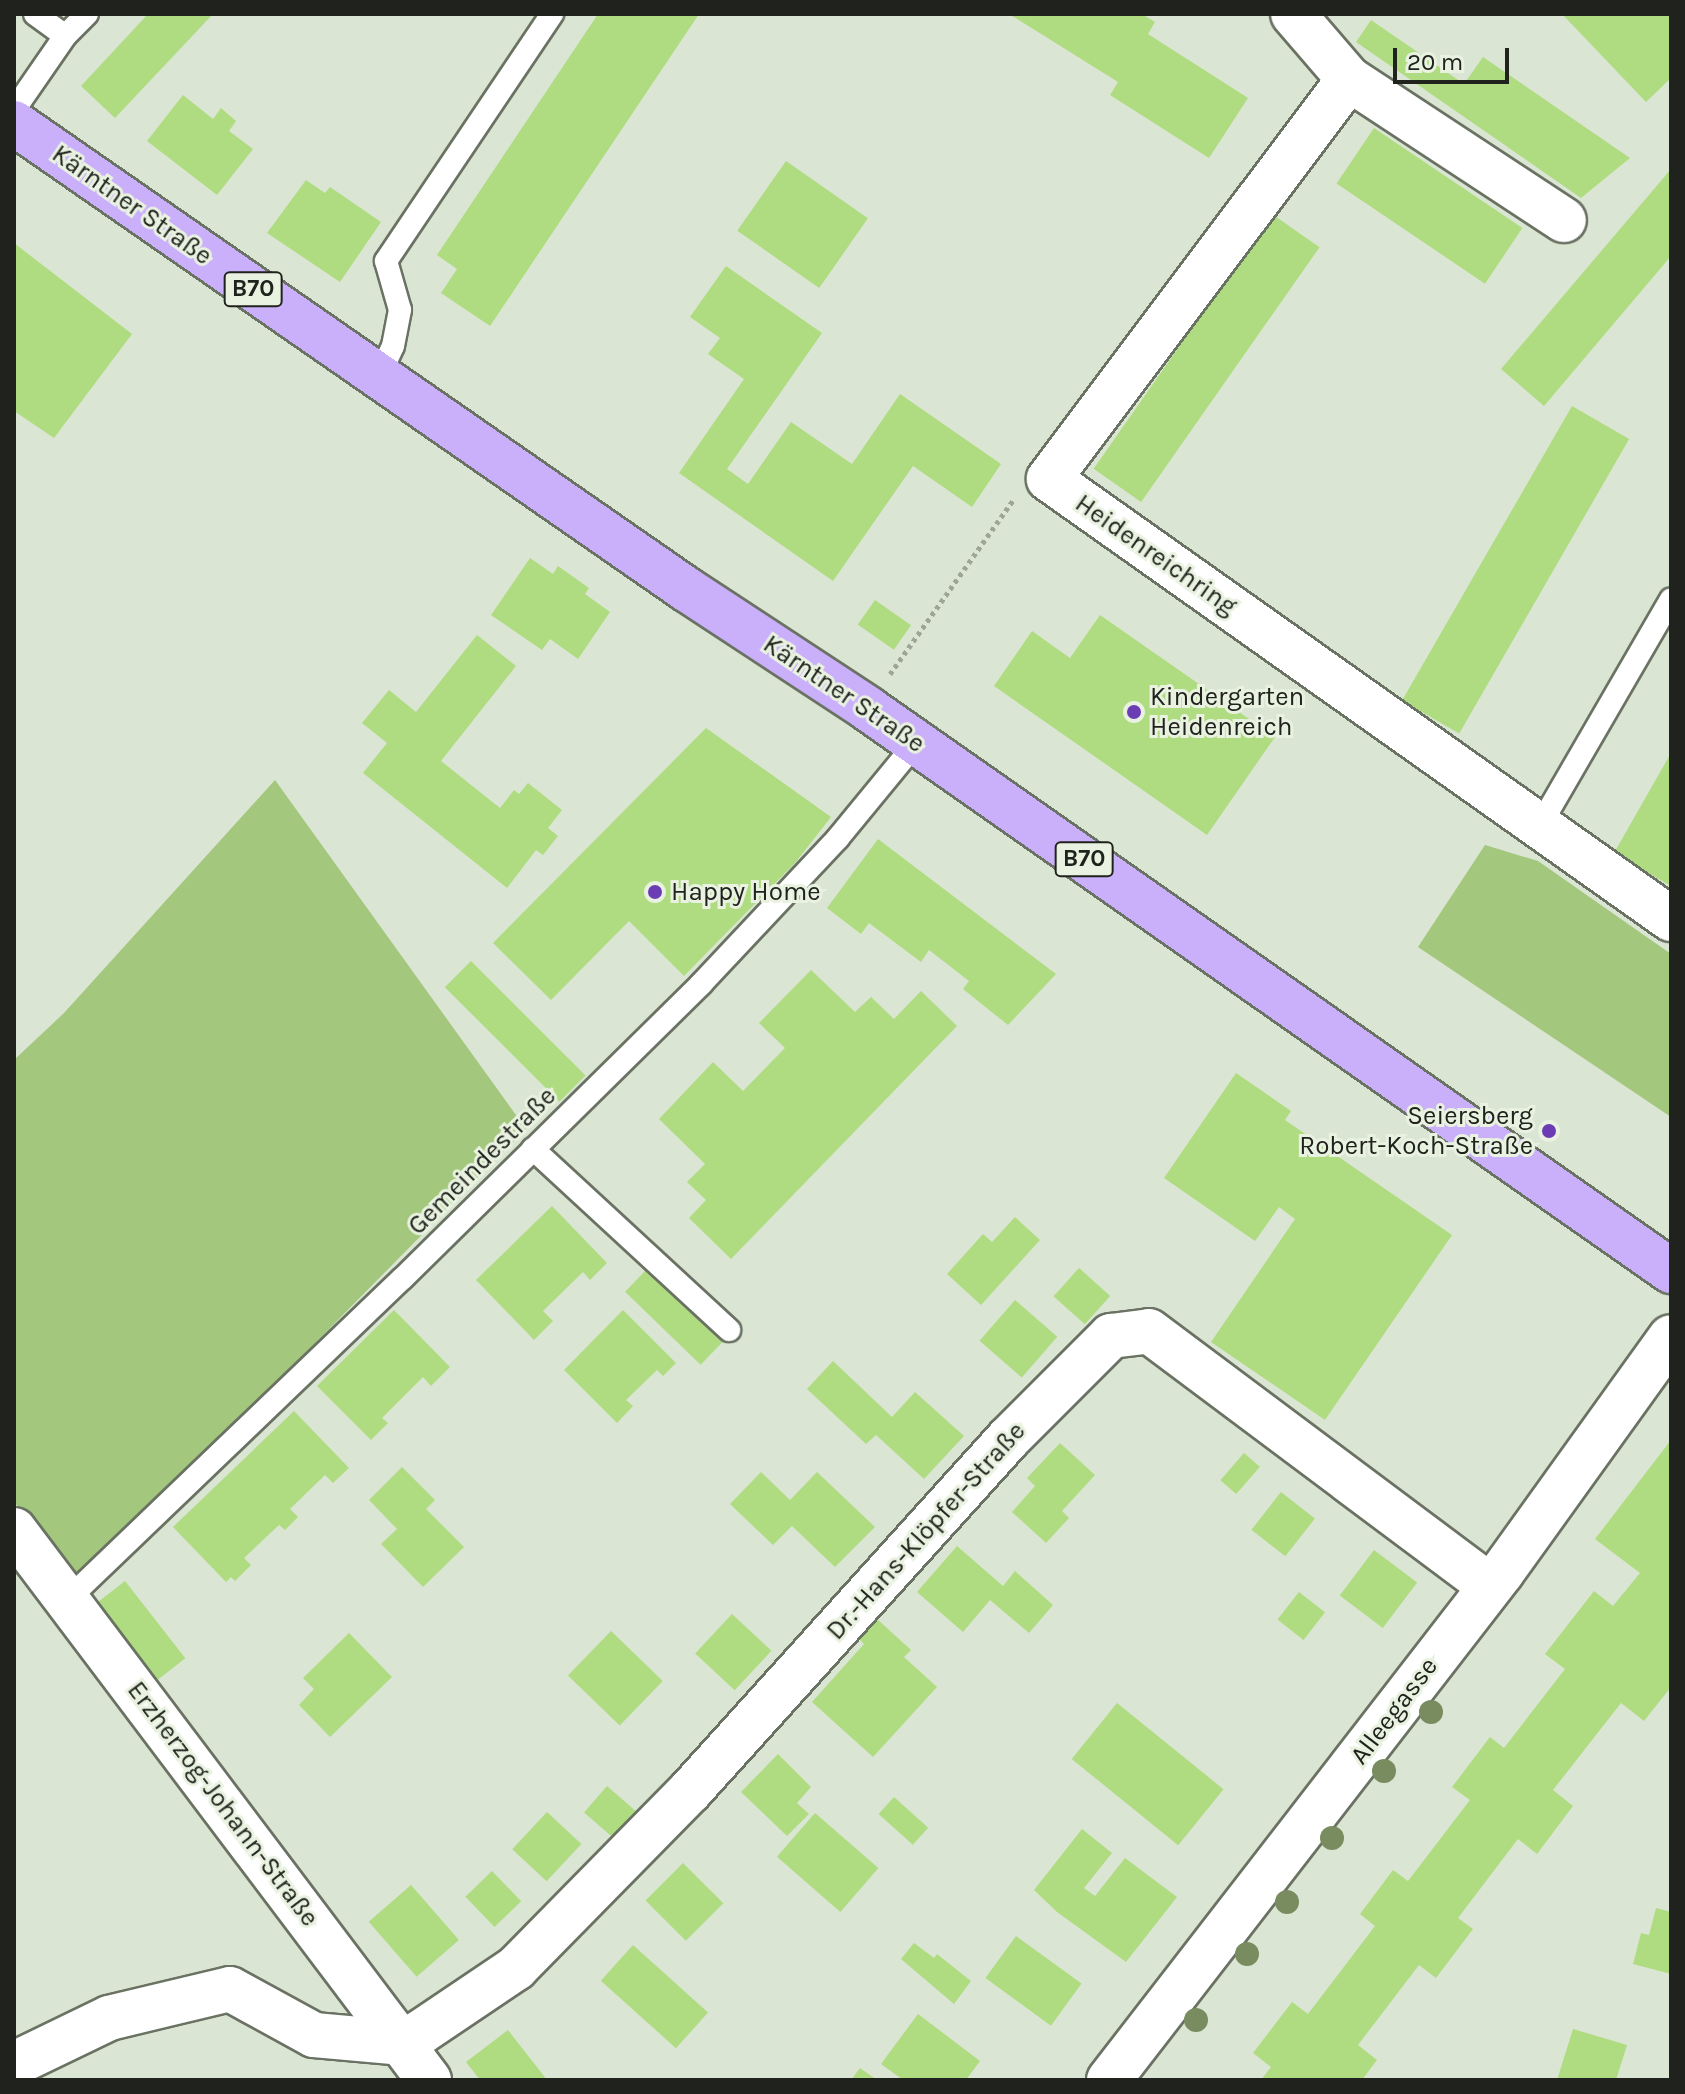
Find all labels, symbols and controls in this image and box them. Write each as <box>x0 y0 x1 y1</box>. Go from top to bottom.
scale bar <box>1397 32 1513 82</box>
text: 20 m <box>1407 48 1463 76</box>
street label: Kärntner Straße <box>46 138 218 272</box>
road number: B70 <box>223 269 283 309</box>
street label: Heidenreichring <box>1069 488 1243 622</box>
street label: Kärntner Straße <box>757 628 931 760</box>
place label: Kindergarten Heidenreich <box>1150 681 1304 742</box>
marker: Kindergarten Heidenreich <box>1125 703 1143 721</box>
road number: B70 <box>1054 839 1114 879</box>
place label: Happy Home <box>671 876 821 908</box>
marker: Happy Home <box>646 883 664 901</box>
street label: Gemeindestraße <box>402 1081 562 1241</box>
place label: Seiersberg Robert-Koch-Straße <box>1299 1100 1533 1162</box>
marker: Seiersberg Robert-Koch-Straße <box>1540 1122 1558 1140</box>
street label: Dr.-Hans-Klöpfer-Straße <box>820 1416 1032 1646</box>
street label: Alleegasse <box>1344 1651 1444 1771</box>
street label: Erzherzog-Johann-Straße <box>121 1675 325 1933</box>

